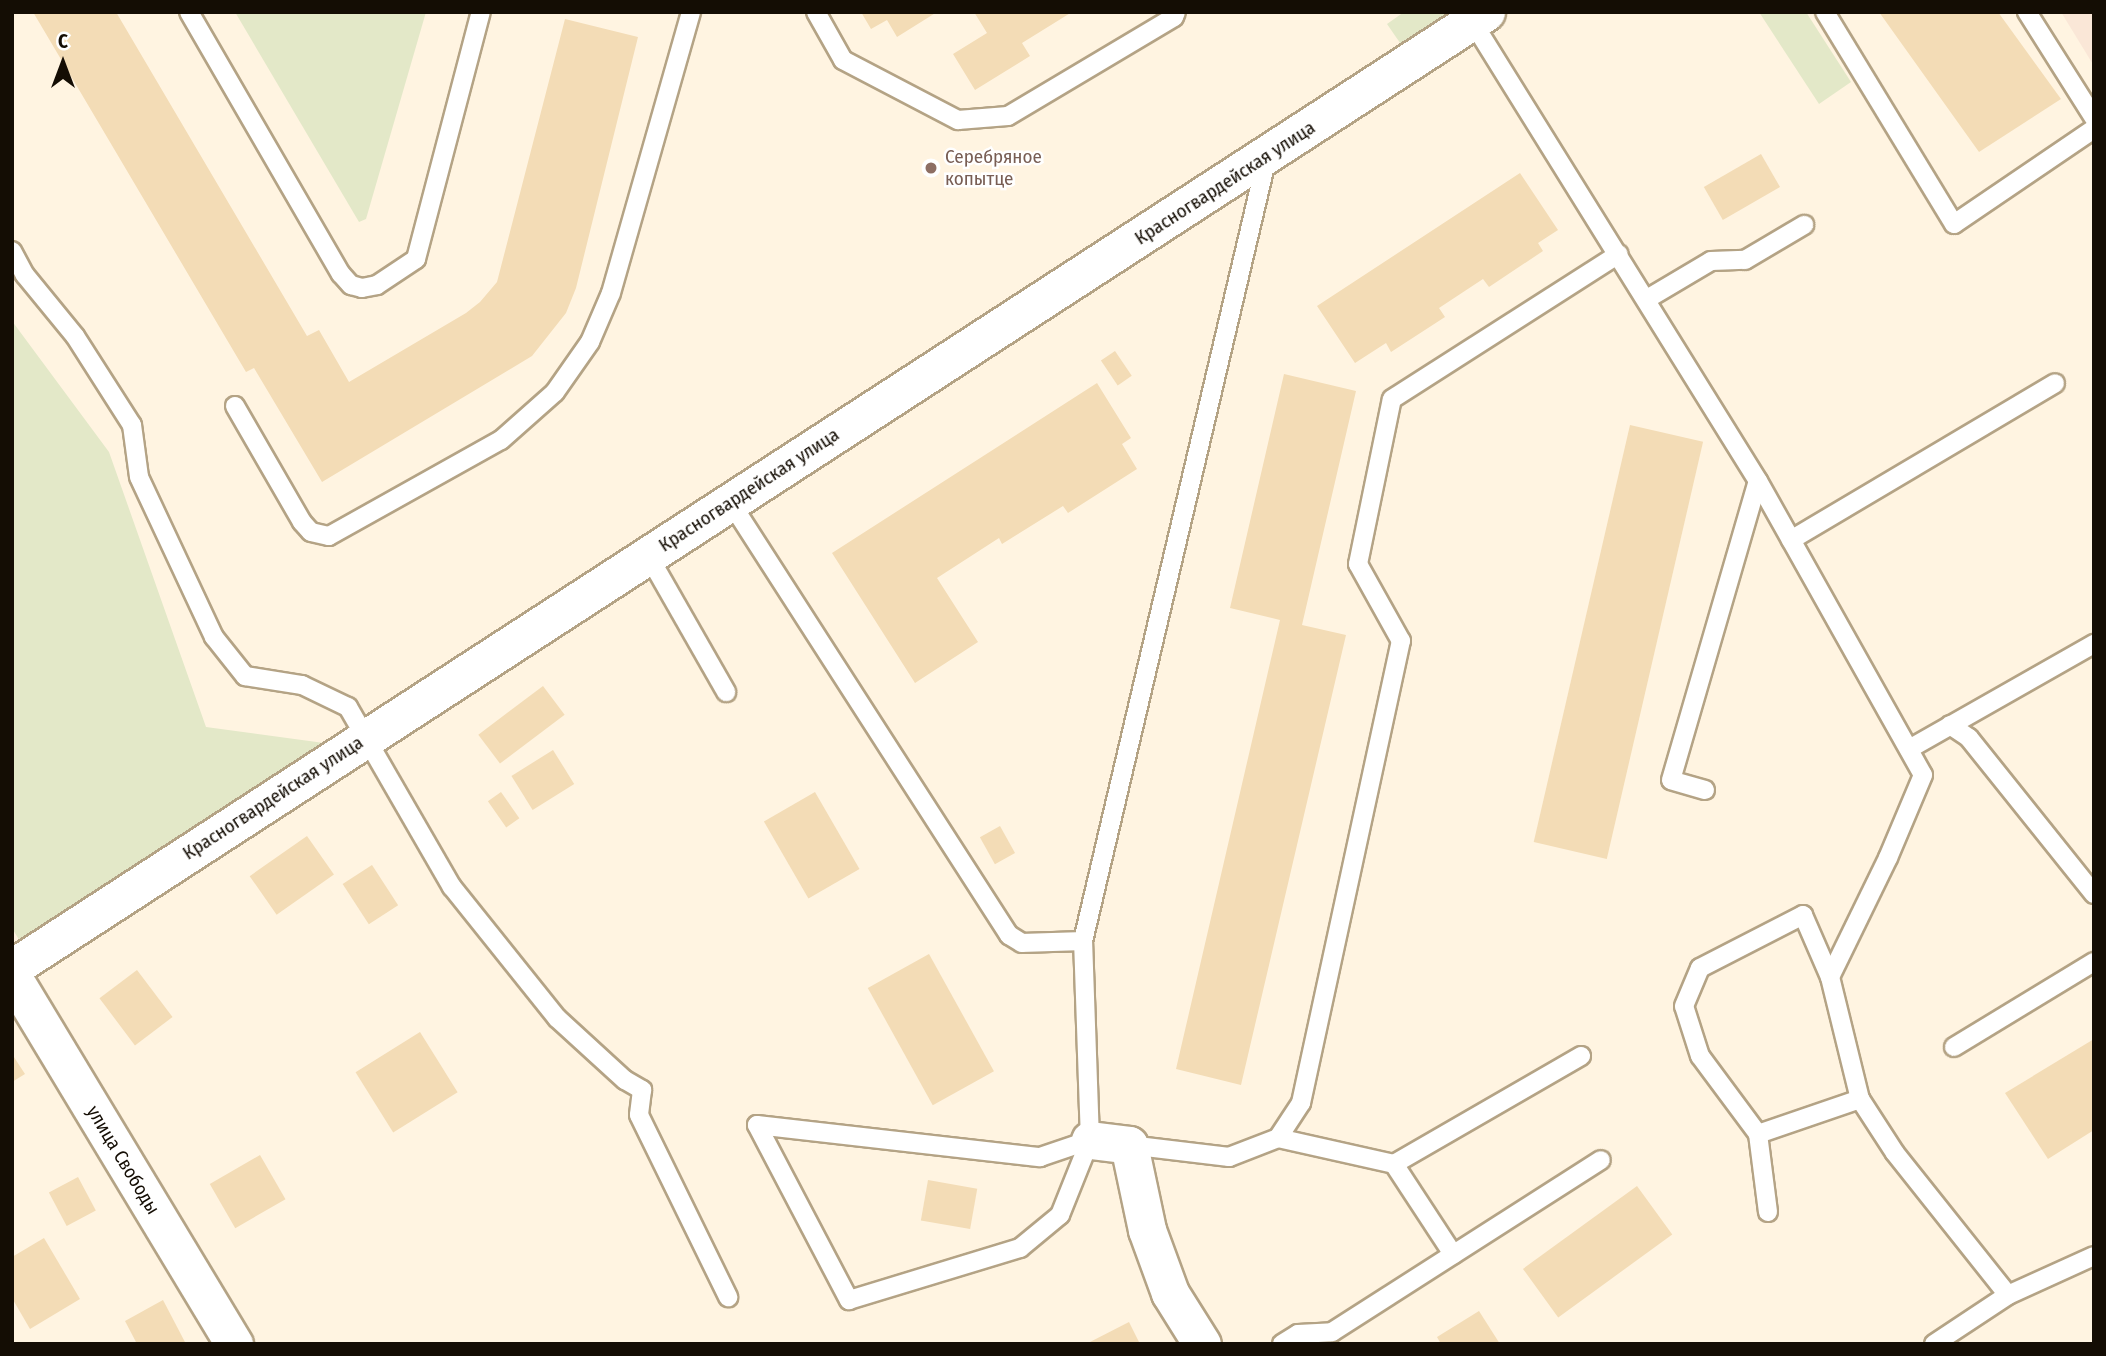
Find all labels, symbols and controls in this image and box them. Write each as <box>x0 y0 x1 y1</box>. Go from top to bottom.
north arrow <box>28 28 98 98</box>
text: С <box>58 30 68 53</box>
street label: Красногвардейская улица <box>1131 116 1319 250</box>
place label: Серебряное копытце <box>945 146 1042 190</box>
marker: Серебряное копытце <box>923 160 939 176</box>
street label: Красногвардейская улица <box>655 423 843 557</box>
street label: Красногвардейская улица <box>179 731 367 865</box>
street label: улица Свободы <box>82 1102 164 1218</box>

